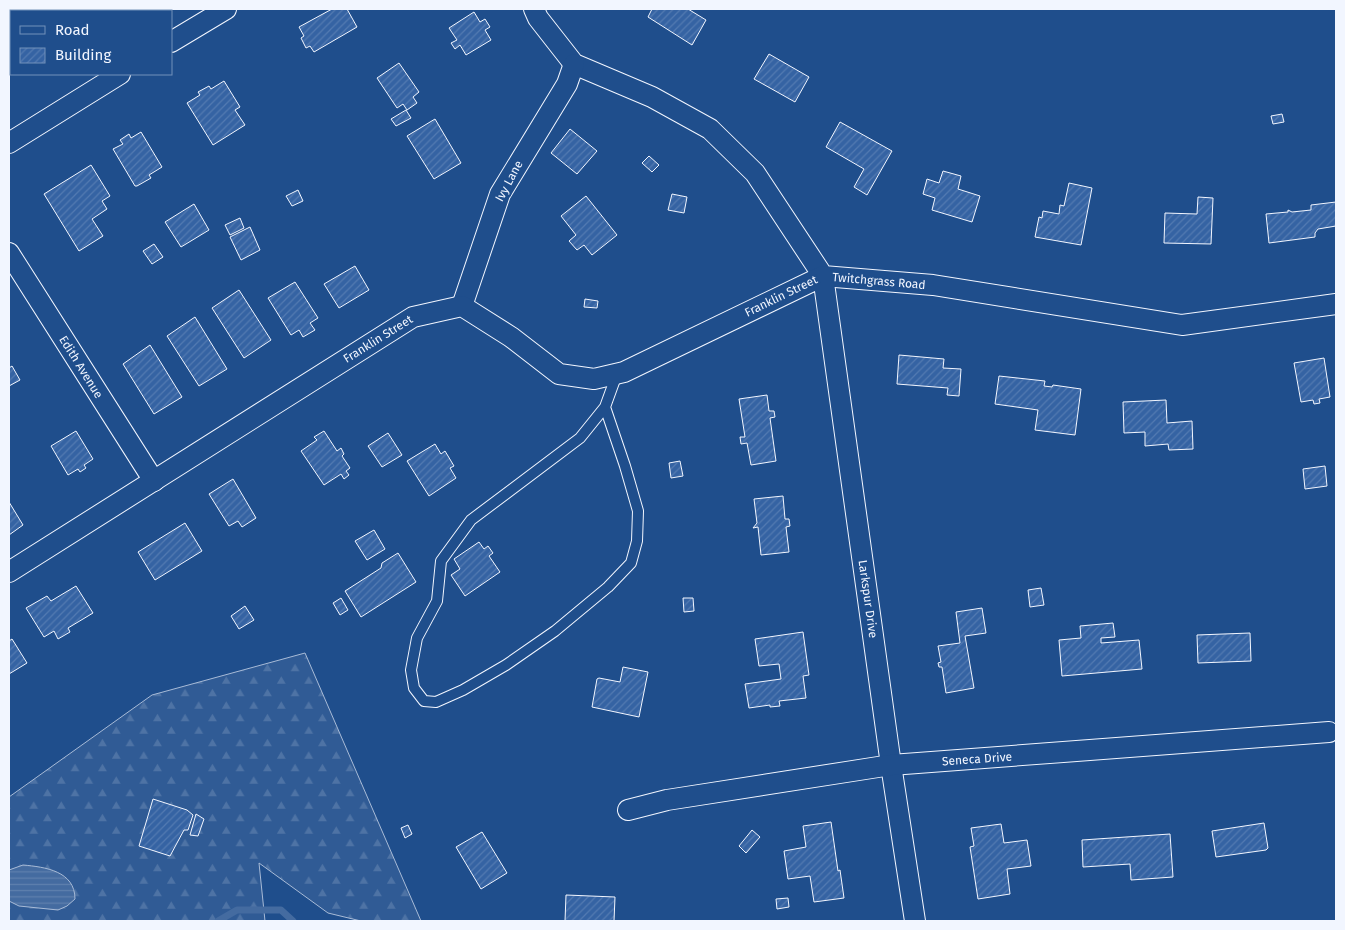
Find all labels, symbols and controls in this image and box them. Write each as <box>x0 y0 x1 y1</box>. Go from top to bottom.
legend <box>10 10 172 75</box>
text: Road <box>55 21 90 39</box>
text: Building <box>55 46 111 64</box>
street label: Ivy Lane <box>492 158 526 204</box>
street label: Twitchgrass Road <box>832 270 926 292</box>
street label: Franklin Street <box>742 272 820 320</box>
street label: Franklin Street <box>341 312 416 366</box>
street label: Edith Avenue <box>56 333 106 401</box>
street label: Larkspur Drive <box>856 559 880 639</box>
street label: Seneca Drive <box>942 750 1012 768</box>

